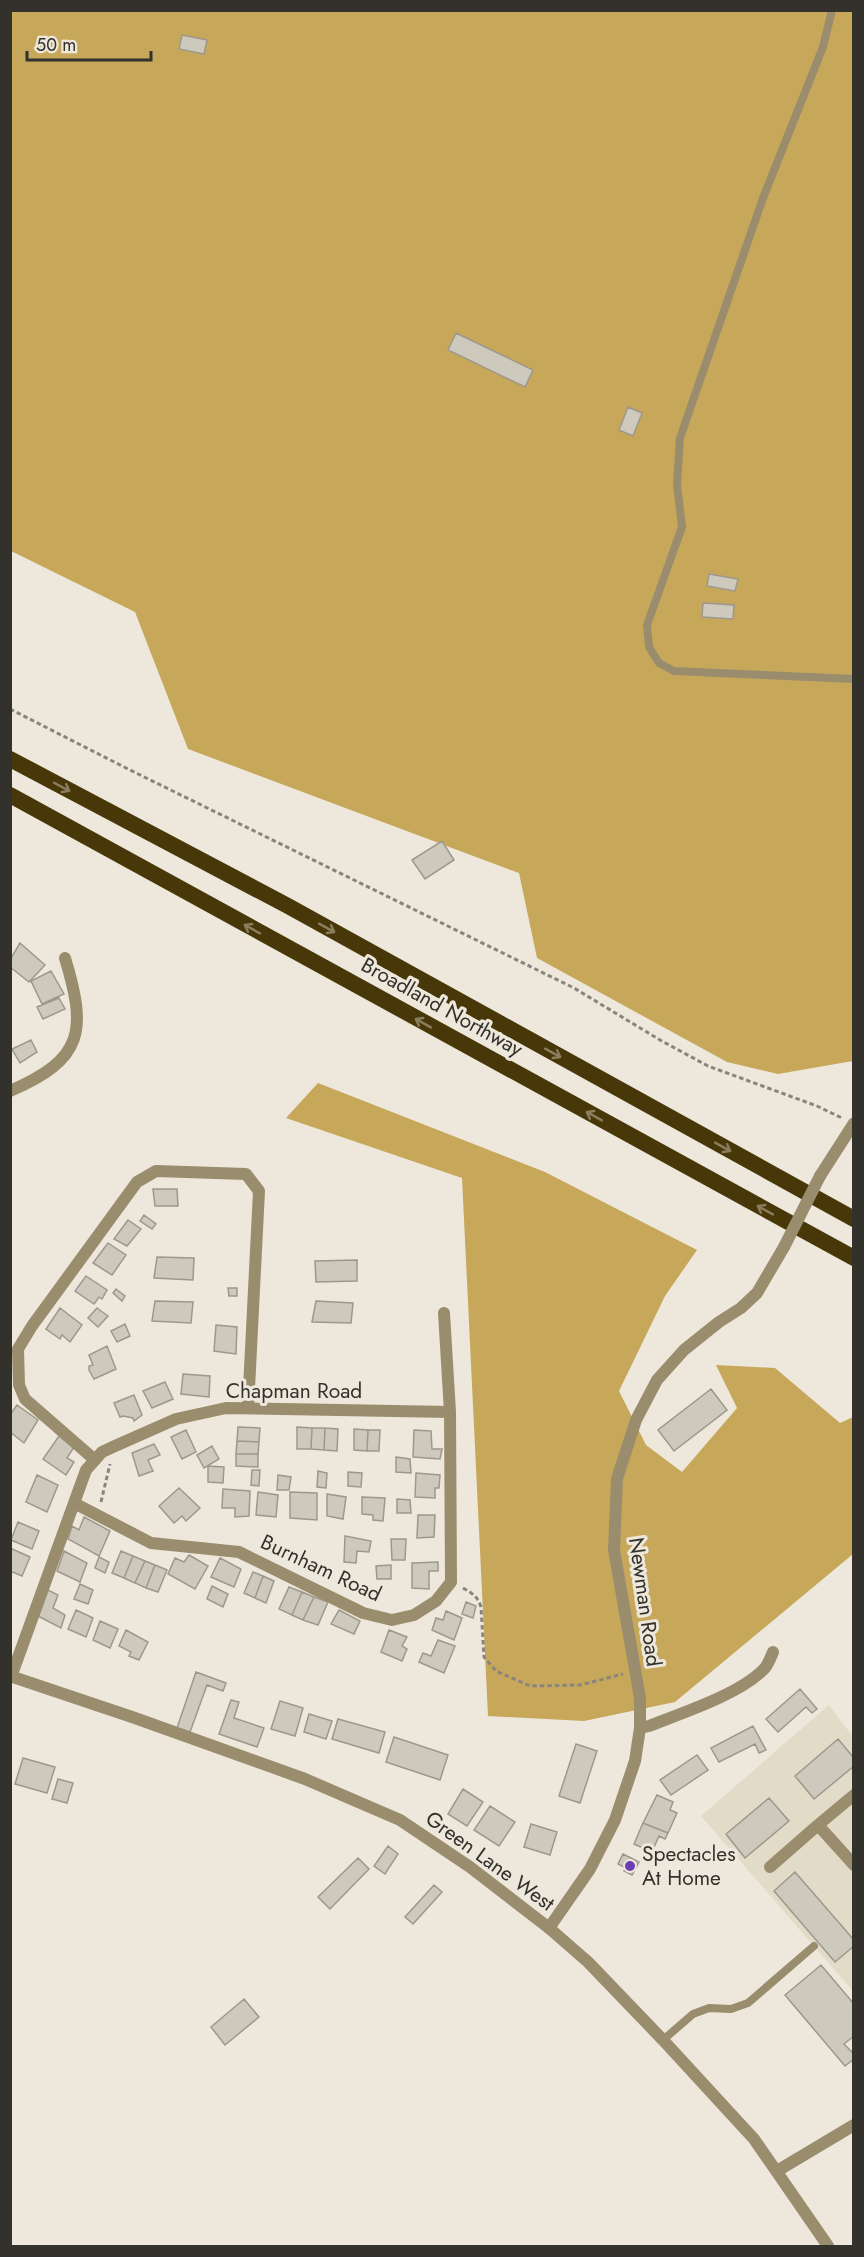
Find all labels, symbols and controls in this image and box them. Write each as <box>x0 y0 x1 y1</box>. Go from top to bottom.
scale bar <box>27 24 152 62</box>
text: 50 m <box>36 32 76 58</box>
one-way arrow <box>53 781 71 793</box>
one-way arrow <box>318 922 335 934</box>
one-way arrow <box>244 923 261 935</box>
street label: Broadland Northway <box>356 950 529 1064</box>
one-way arrow <box>415 1017 432 1029</box>
one-way arrow <box>543 1048 561 1059</box>
one-way arrow <box>586 1110 603 1122</box>
one-way arrow <box>714 1142 732 1153</box>
one-way arrow <box>757 1204 774 1216</box>
street label: Chapman Road <box>226 1376 362 1406</box>
street label: Burnham Road <box>256 1527 386 1609</box>
street label: Newman Road <box>621 1535 669 1669</box>
street label: Green Lane West <box>419 1804 561 1918</box>
place label: Spectacles At Home <box>642 1839 736 1893</box>
marker: Spectacles At Home <box>623 1859 637 1873</box>

